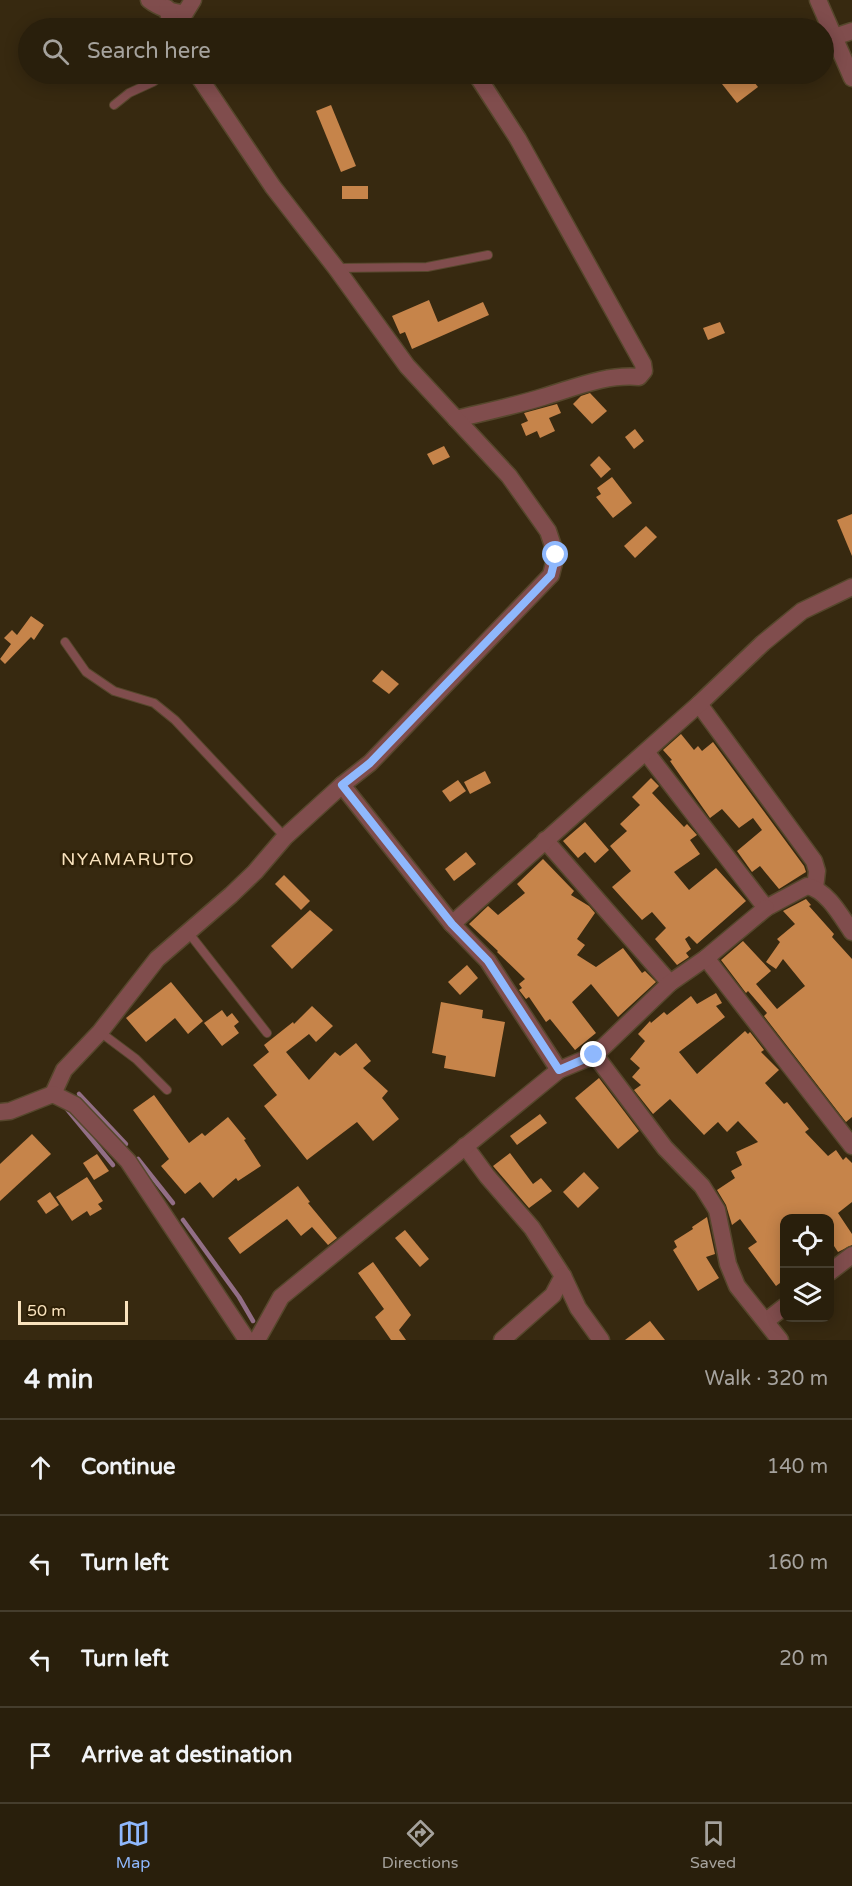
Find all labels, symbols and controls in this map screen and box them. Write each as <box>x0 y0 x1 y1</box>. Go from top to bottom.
search box <box>18 18 834 84</box>
icon: search <box>39 35 72 68</box>
text: Search here <box>87 38 211 64</box>
route start <box>542 541 568 567</box>
district label: NYAMARUTO <box>61 848 195 870</box>
route end <box>580 1041 606 1067</box>
map controls <box>780 1214 834 1322</box>
button: locate <box>780 1214 834 1268</box>
button: layers <box>780 1268 834 1322</box>
scale bar <box>18 1298 128 1326</box>
text: 50 m <box>27 1301 66 1321</box>
text: 4 min <box>24 1364 93 1395</box>
text: Walk · 320 m <box>705 1367 828 1391</box>
icon: ahead <box>24 1451 57 1484</box>
text: Continue <box>81 1454 176 1480</box>
text: 140 m <box>767 1455 828 1479</box>
icon: left <box>24 1547 57 1580</box>
text: Turn left <box>81 1550 169 1576</box>
text: 160 m <box>767 1551 828 1575</box>
icon: left <box>24 1643 57 1676</box>
text: Turn left <box>81 1646 169 1672</box>
text: 20 m <box>779 1647 828 1671</box>
icon: arrive <box>24 1739 57 1772</box>
text: Arrive at destination <box>81 1742 292 1768</box>
tab: Map <box>116 1817 150 1873</box>
tab: Directions <box>382 1817 458 1873</box>
tab: Saved <box>690 1817 736 1873</box>

